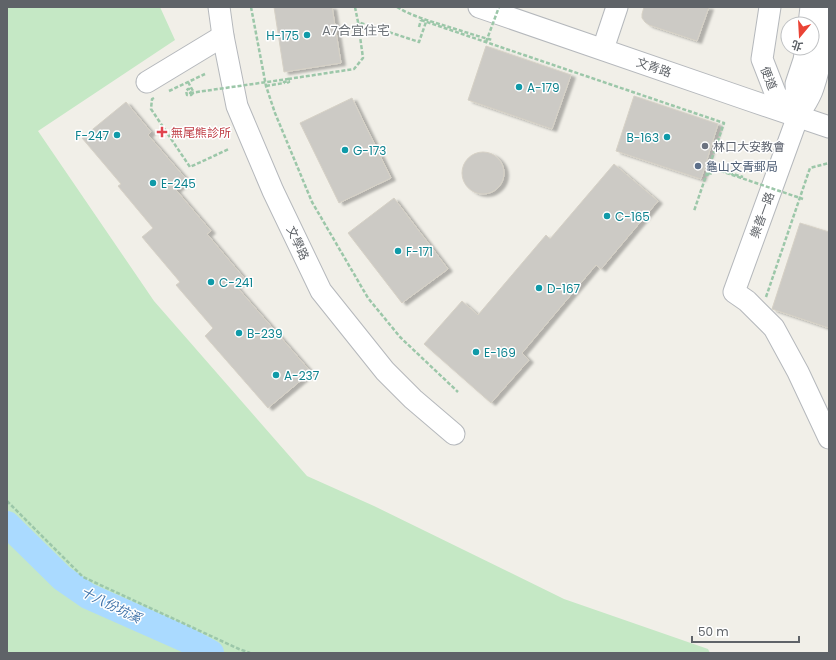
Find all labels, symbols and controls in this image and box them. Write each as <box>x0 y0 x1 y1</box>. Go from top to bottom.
north arrow <box>780 16 820 56</box>
district label: A7合宜住宅 <box>322 21 390 40</box>
place label: H-175 <box>266 27 299 44</box>
marker: H-175 <box>302 30 312 40</box>
text: 北 <box>789 36 805 55</box>
street label: 文青路 <box>634 53 674 81</box>
street label: 便道 <box>757 64 781 92</box>
place label: A-179 <box>527 79 560 96</box>
marker: A-179 <box>514 82 524 92</box>
place label: 無尾熊診所 <box>171 124 231 141</box>
marker: 無尾熊診所 <box>156 126 168 138</box>
place label: F-247 <box>75 127 109 144</box>
place label: B-163 <box>627 129 659 146</box>
marker: F-247 <box>112 130 122 140</box>
marker: B-163 <box>662 132 672 142</box>
place label: 林口大安教會 <box>713 138 785 155</box>
marker: 林口大安教會 <box>700 141 710 151</box>
place label: G-173 <box>353 142 386 159</box>
marker: G-173 <box>340 145 350 155</box>
place label: 龜山文青郵局 <box>706 158 778 175</box>
marker: 龜山文青郵局 <box>693 161 703 171</box>
place label: E-245 <box>161 175 196 192</box>
marker: E-245 <box>148 178 158 188</box>
street label: 樂善一路 <box>746 190 778 240</box>
place label: C-165 <box>615 208 650 225</box>
marker: C-165 <box>602 211 612 221</box>
street label: 文學路 <box>283 223 313 263</box>
place label: F-171 <box>406 243 433 260</box>
marker: F-171 <box>393 246 403 256</box>
place label: C-241 <box>219 274 253 291</box>
marker: C-241 <box>206 277 216 287</box>
place label: D-167 <box>547 280 581 297</box>
marker: D-167 <box>534 283 544 293</box>
place label: B-239 <box>247 325 283 342</box>
marker: B-239 <box>234 328 244 338</box>
place label: E-169 <box>484 344 516 361</box>
marker: E-169 <box>471 347 481 357</box>
place label: A-237 <box>284 367 320 384</box>
marker: A-237 <box>271 370 281 380</box>
water label: 十八份坑溪 <box>78 582 146 629</box>
scale bar <box>692 618 799 644</box>
text: 50 m <box>698 623 729 640</box>

